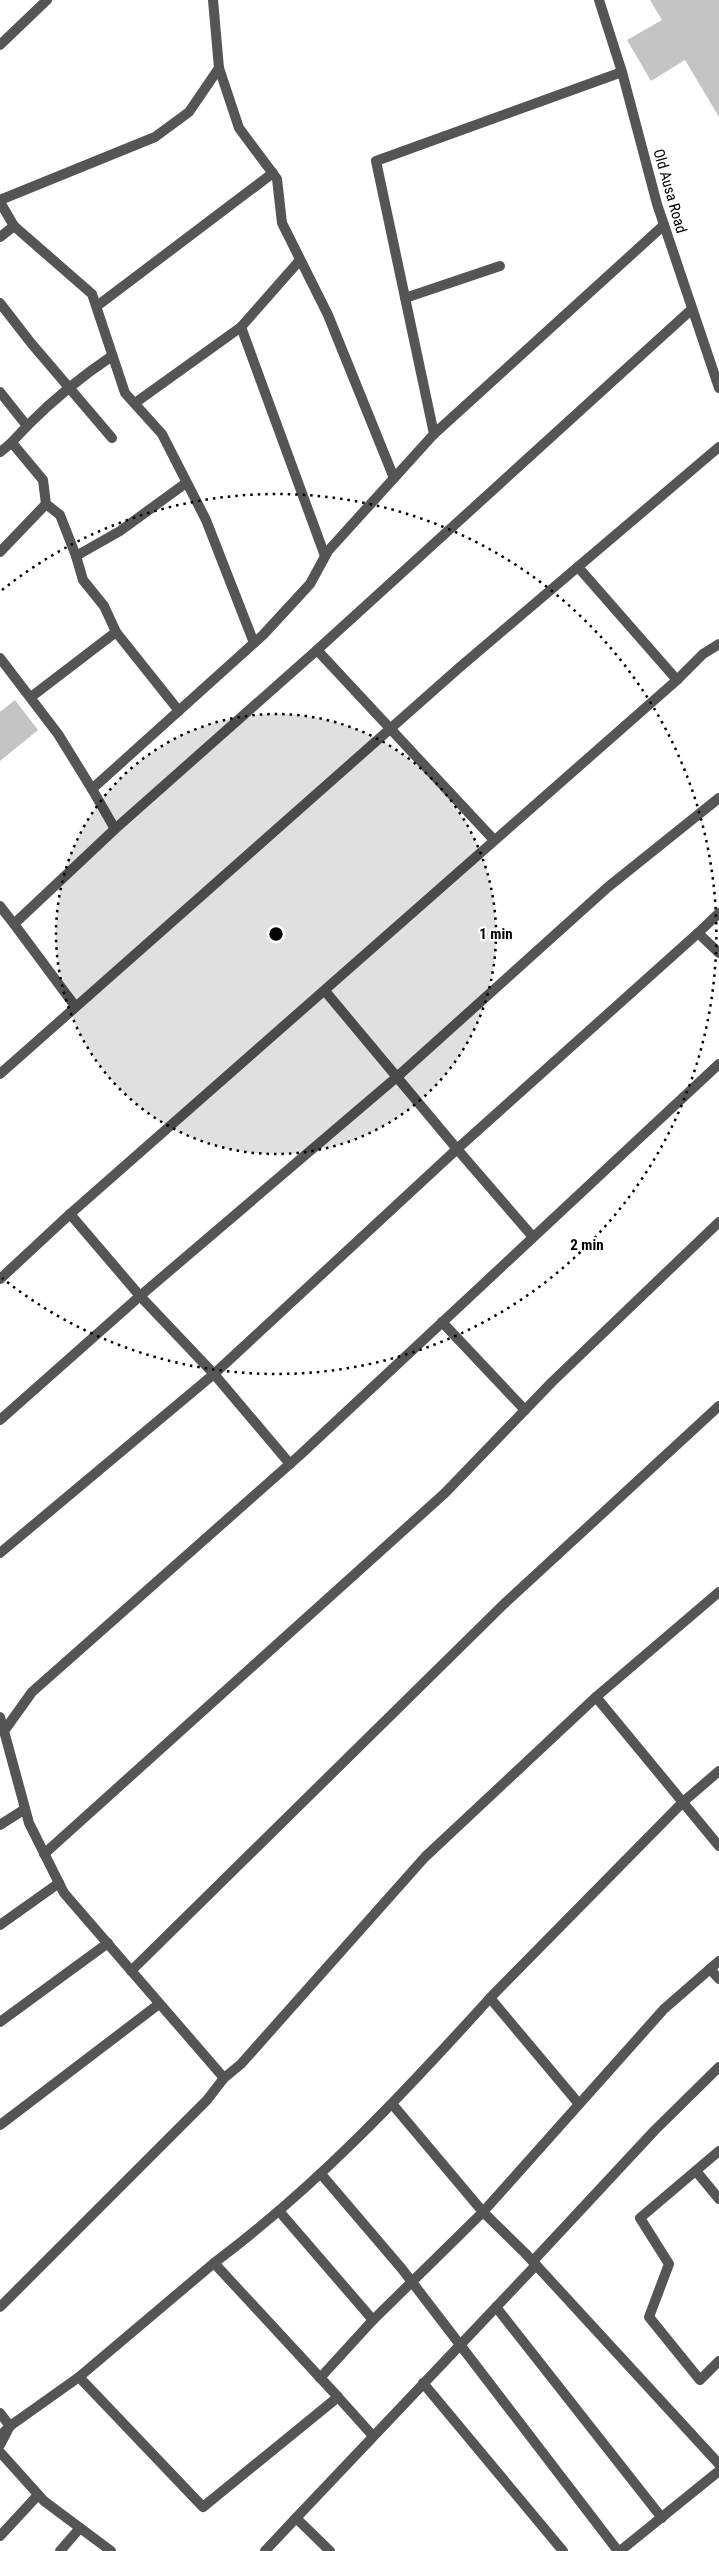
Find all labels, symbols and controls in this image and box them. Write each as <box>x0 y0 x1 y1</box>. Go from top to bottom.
street label: Old Ausa Road <box>649 147 691 235</box>
centre of rings <box>267 925 285 943</box>
text: 1 min <box>479 925 513 943</box>
text: 2 min <box>570 1236 604 1254</box>

